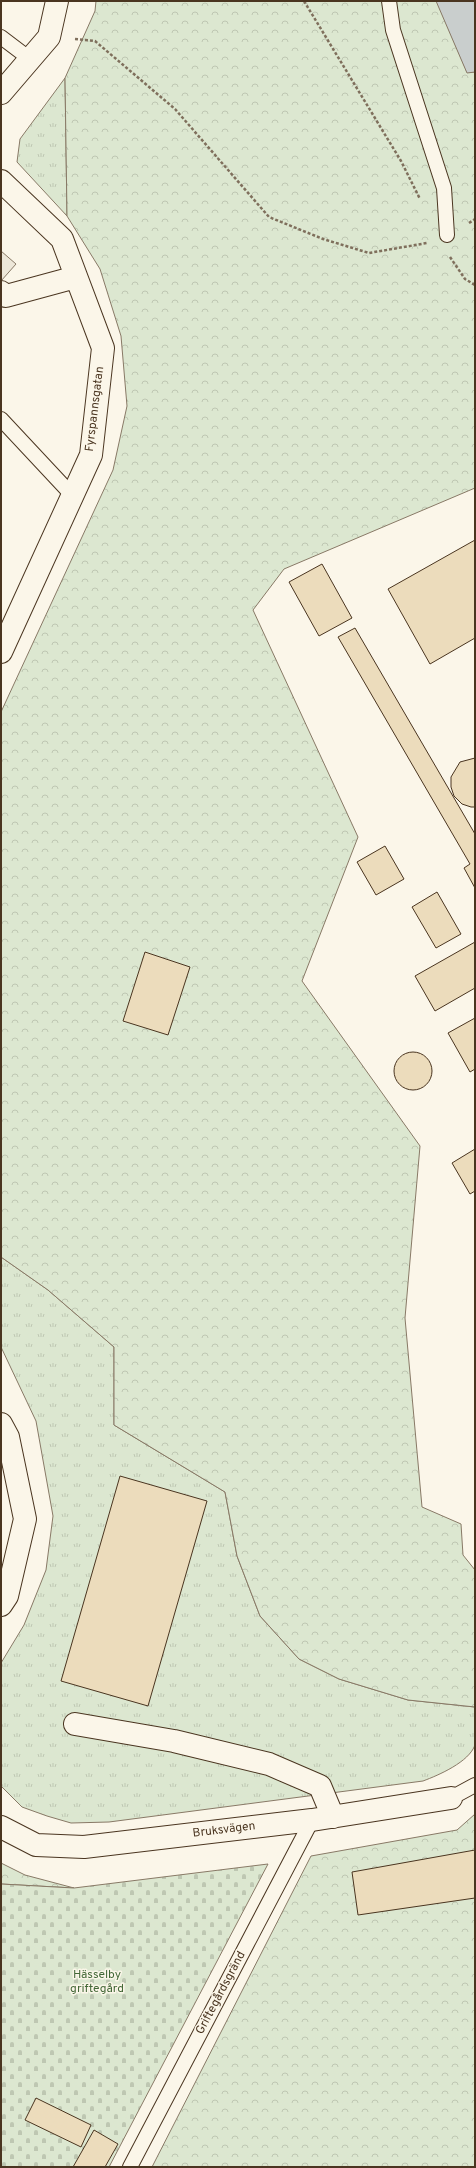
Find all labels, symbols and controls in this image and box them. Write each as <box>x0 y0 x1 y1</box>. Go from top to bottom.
street label: Fyrspannsgatan <box>82 365 108 453</box>
street label: Bruksvägen <box>192 1818 256 1842</box>
street label: Griftegårdsgränd <box>192 1949 250 2037</box>
park label: Hässelby griftegård <box>70 1967 124 1997</box>

